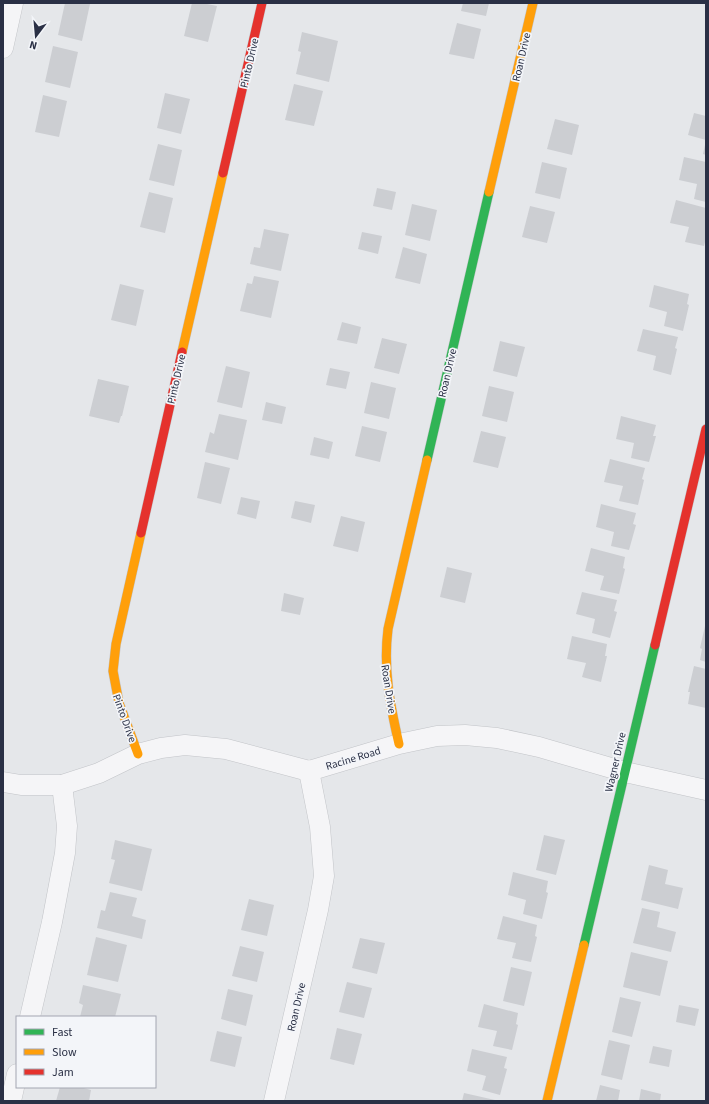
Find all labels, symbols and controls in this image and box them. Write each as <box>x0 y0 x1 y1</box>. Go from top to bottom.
north arrow <box>16 16 56 56</box>
street label: Roan Drive <box>509 31 534 83</box>
street label: Pinto Drive <box>236 36 263 89</box>
text: N <box>28 37 39 53</box>
street label: Roan Drive <box>435 347 460 399</box>
street label: Pinto Drive <box>163 352 190 405</box>
street label: Roan Drive <box>377 663 400 715</box>
street label: Pinto Drive <box>109 692 140 745</box>
street label: Wagner Drive <box>601 730 630 793</box>
street label: Racine Road <box>324 743 382 774</box>
street label: Roan Drive <box>284 981 309 1033</box>
legend <box>16 1016 156 1088</box>
text: Fast <box>52 1024 72 1041</box>
text: Slow <box>52 1044 77 1061</box>
text: Jam <box>52 1064 74 1081</box>

